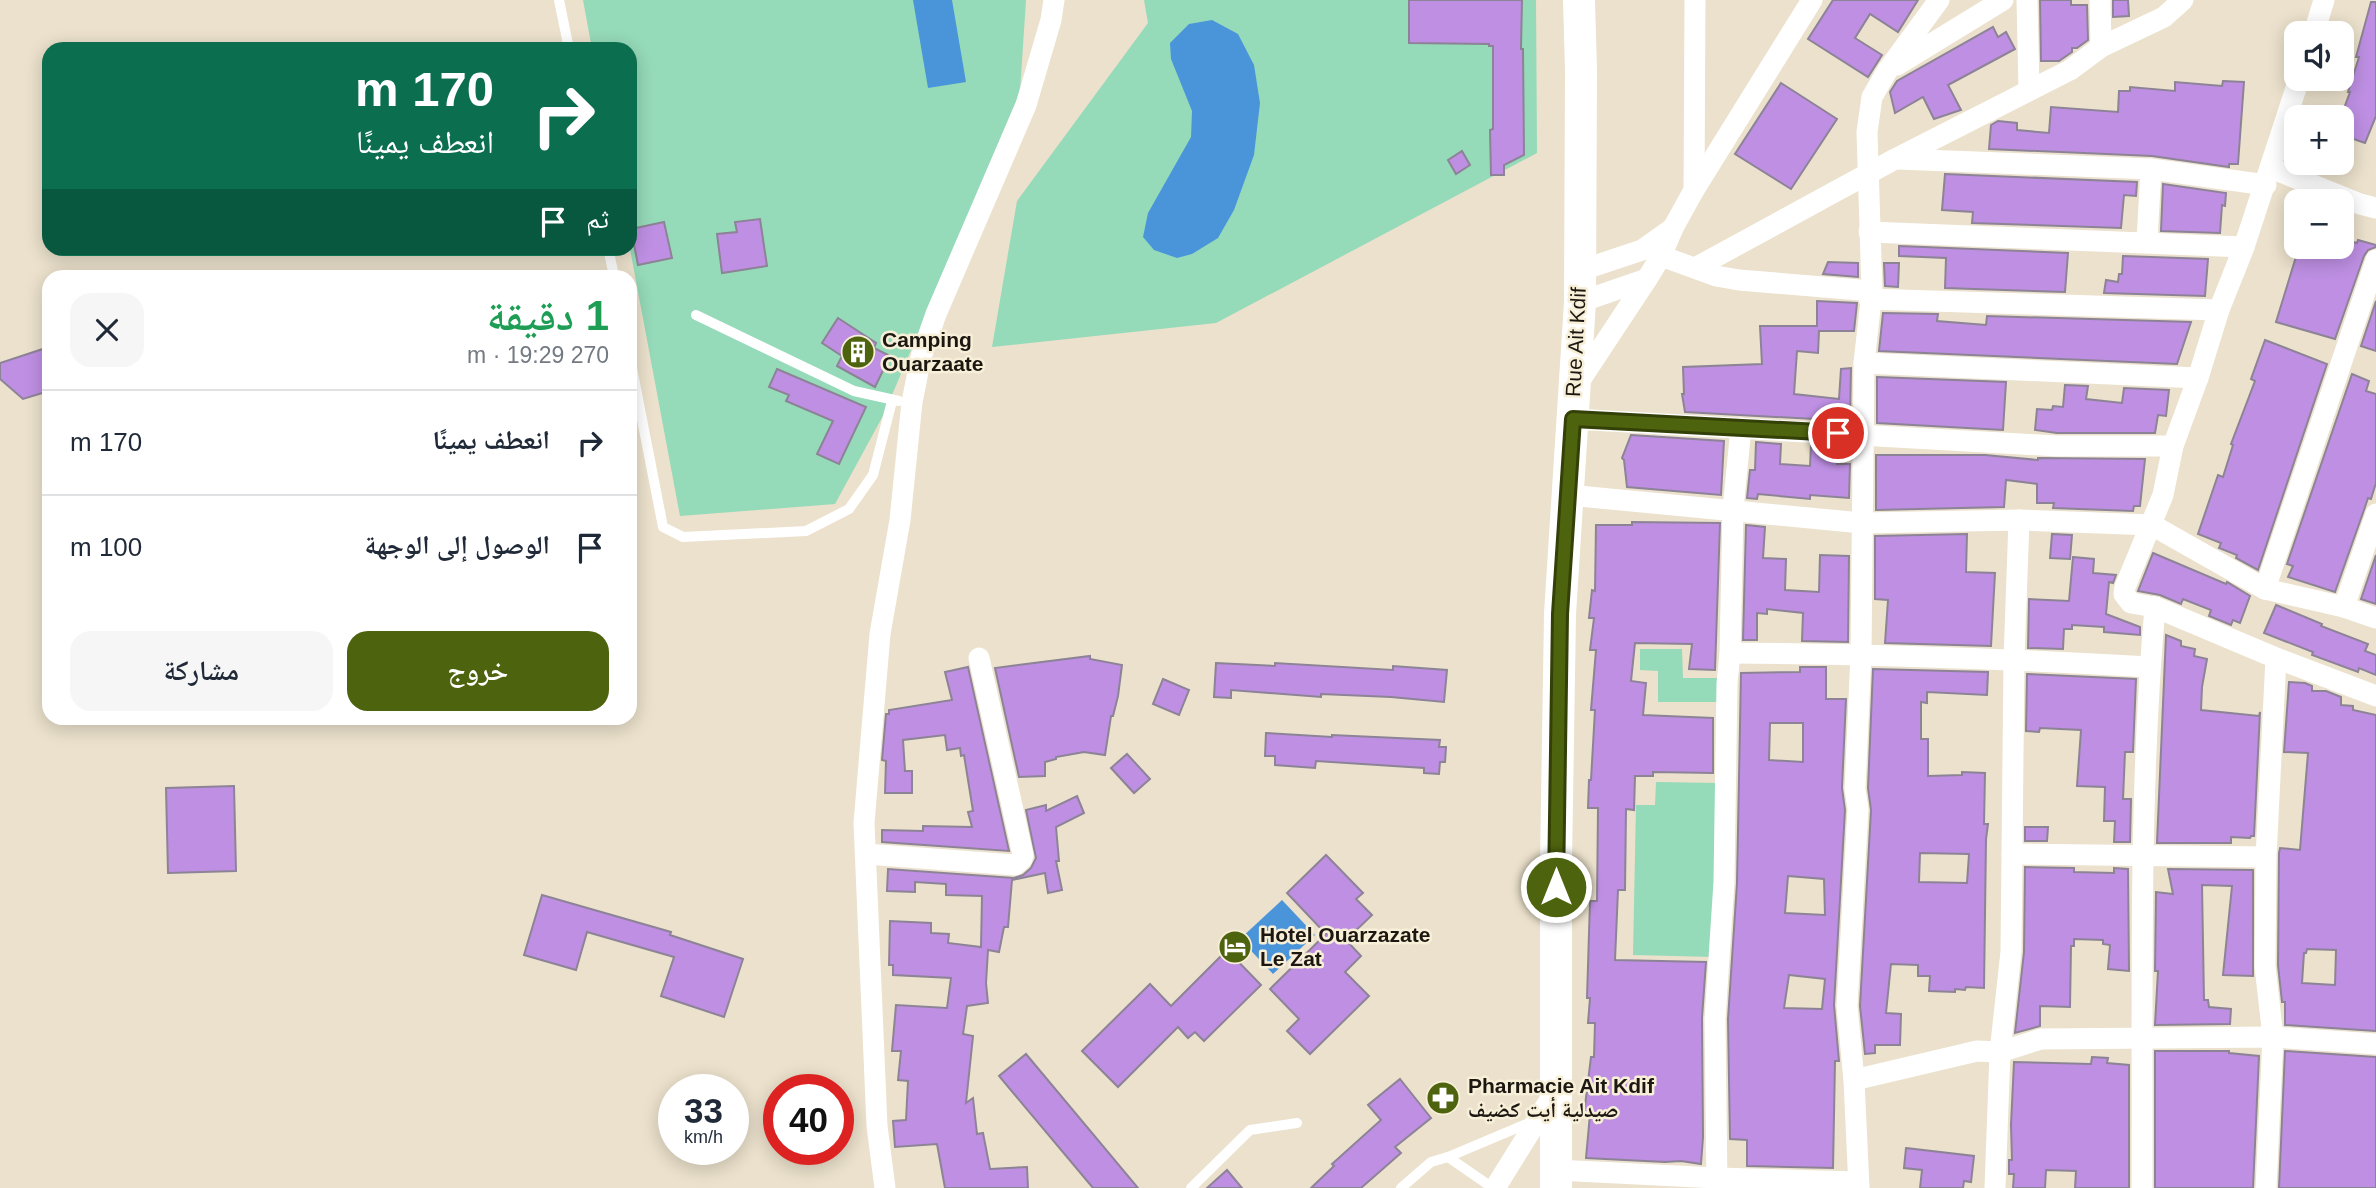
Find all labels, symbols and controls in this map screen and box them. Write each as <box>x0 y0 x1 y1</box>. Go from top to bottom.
map controls <box>2284 21 2354 259</box>
button: sound <box>2284 21 2354 91</box>
text: 170 m <box>355 62 494 116</box>
icon: right <box>518 70 609 161</box>
button: + <box>2284 105 2354 175</box>
text: انعطف يمينًا <box>356 124 494 160</box>
button: − <box>2284 189 2354 259</box>
icon: arrive <box>534 203 572 241</box>
text: ثم <box>586 204 609 234</box>
street label: Rue Ait Kdif <box>1561 286 1590 397</box>
text: 1 دقيقة <box>487 292 609 339</box>
button: close <box>70 293 144 367</box>
place label: Camping Ouarzaate <box>882 328 984 375</box>
building icon: Camping Ouarzaate <box>839 333 877 371</box>
text: 270 m · 19:29 <box>467 342 609 368</box>
pin <box>1808 403 1868 463</box>
icon: arrive <box>1819 414 1857 452</box>
icon: right <box>571 424 609 462</box>
text: انعطف يمينًا <box>433 425 550 455</box>
text: 170 m <box>70 427 142 457</box>
icon: arrive <box>571 529 609 567</box>
text: الوصول إلى الوجهة <box>365 530 550 560</box>
text: 100 m <box>70 532 142 562</box>
button: مشاركة <box>70 631 333 711</box>
button: خروج <box>347 631 609 711</box>
position arrow <box>1519 850 1593 924</box>
place label: Hotel Ouarzazate Le Zat <box>1260 923 1430 970</box>
hotel icon: Hotel Ouarzazate Le Zat <box>1216 928 1254 966</box>
speed limit sign: 40 <box>763 1074 854 1165</box>
place label: Pharmacie Ait Kdif صيدلية أيت كضيف <box>1468 1074 1655 1122</box>
pharmacy icon: Pharmacie Ait Kdif صيدلية أيت كضيف <box>1424 1079 1462 1117</box>
text: 33 <box>684 1091 723 1130</box>
text: km/h <box>684 1127 723 1147</box>

